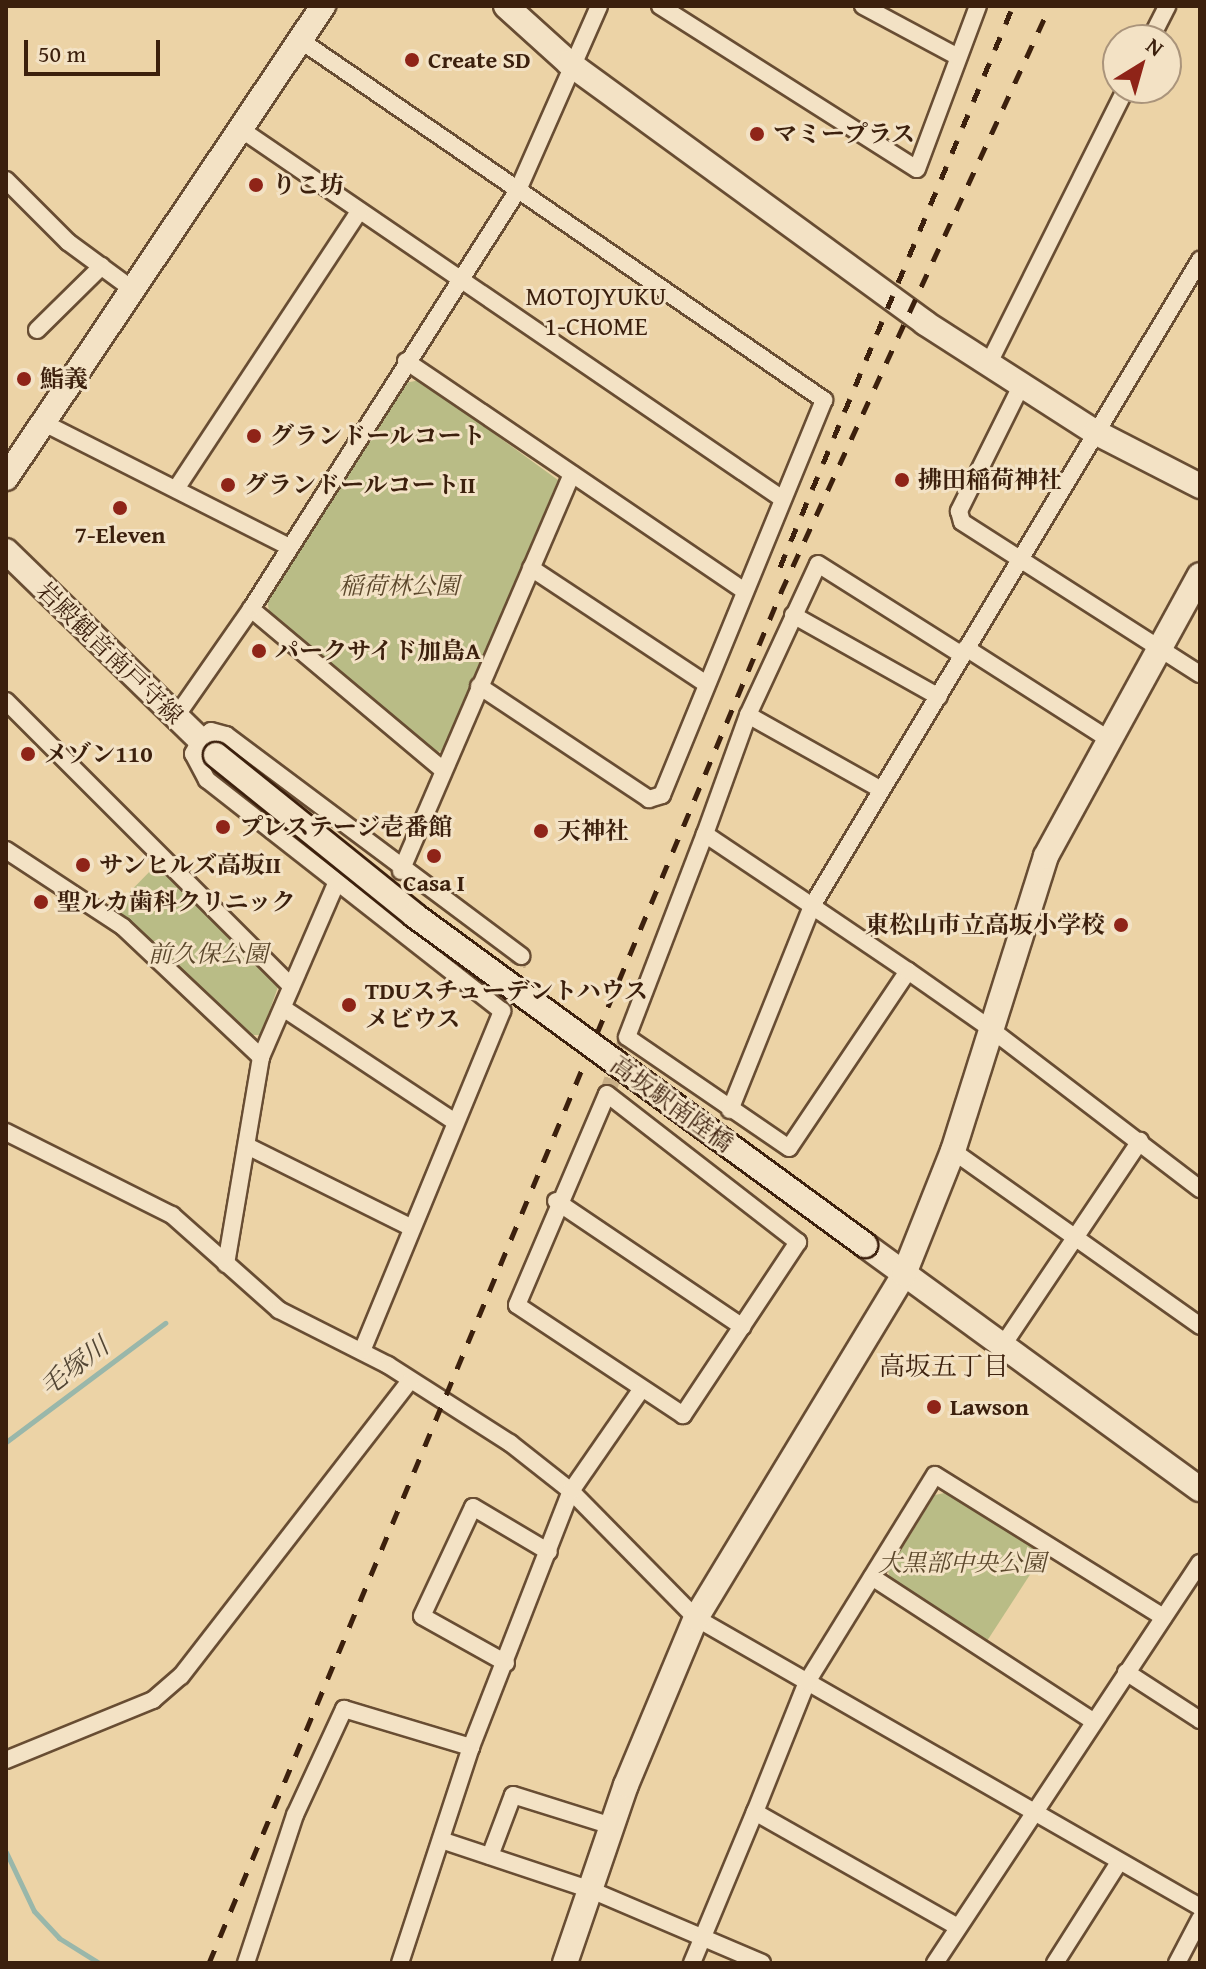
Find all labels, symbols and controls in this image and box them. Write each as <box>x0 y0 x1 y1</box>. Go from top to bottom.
scale bar <box>28 24 164 74</box>
north arrow <box>1102 24 1182 104</box>
text: N <box>1140 29 1171 64</box>
text: 50 m <box>38 36 86 71</box>
place label: Create SD <box>428 46 531 74</box>
marker: Create SD <box>403 51 421 69</box>
place label: マミープラス <box>773 120 917 148</box>
marker: マミープラス <box>748 125 766 143</box>
place label: りこ坊 <box>272 171 344 199</box>
marker: りこ坊 <box>247 176 265 194</box>
district label: MOTOJYUKU 1-CHOME <box>517 280 675 342</box>
place label: 鮨義 <box>40 365 88 393</box>
marker: 鮨義 <box>15 370 33 388</box>
place label: グランドールコート <box>270 422 486 450</box>
marker: グランドールコート <box>245 427 263 445</box>
place label: 拂田稲荷神社 <box>918 466 1062 494</box>
place label: グランドールコートⅡ <box>244 471 476 499</box>
marker: 拂田稲荷神社 <box>893 471 911 489</box>
marker: グランドールコートⅡ <box>219 476 237 494</box>
marker: 7-Eleven <box>111 499 129 517</box>
place label: 7-Eleven <box>75 521 165 549</box>
park label: 稲荷林公園 <box>339 572 459 600</box>
street label: 岩殿観音南戸守線 <box>31 576 189 730</box>
place label: パークサイド加島A <box>275 637 482 665</box>
marker: パークサイド加島A <box>250 642 268 660</box>
place label: メゾン110 <box>44 740 153 768</box>
marker: メゾン110 <box>19 745 37 763</box>
place label: プレステージ壱番館 <box>239 813 455 841</box>
place label: 天神社 <box>557 817 629 845</box>
marker: プレステージ壱番館 <box>214 818 232 836</box>
marker: 天神社 <box>532 822 550 840</box>
marker: Casa I <box>425 847 443 865</box>
place label: サンヒルズ高坂Ⅱ <box>99 851 283 879</box>
marker: サンヒルズ高坂Ⅱ <box>74 856 92 874</box>
place label: Casa I <box>403 869 465 897</box>
place label: 聖ルカ歯科クリニック <box>57 888 297 916</box>
marker: 聖ルカ歯科クリニック <box>32 893 50 911</box>
place label: 東松山市立高坂小学校 <box>865 911 1105 939</box>
marker: 東松山市立高坂小学校 <box>1112 916 1130 934</box>
park label: 前久保公園 <box>148 940 268 968</box>
place label: TDUスチューデントハウス メビウス <box>365 977 651 1033</box>
marker: TDUスチューデントハウス メビウス <box>340 996 358 1014</box>
street label: 高坂駅南陸橋 <box>605 1050 739 1158</box>
water label: 毛塚川 <box>33 1330 115 1402</box>
district label: 高坂五丁目 <box>879 1350 1009 1382</box>
place label: Lawson <box>950 1393 1029 1421</box>
marker: Lawson <box>925 1398 943 1416</box>
park label: 大黒部中央公園 <box>878 1549 1046 1577</box>

